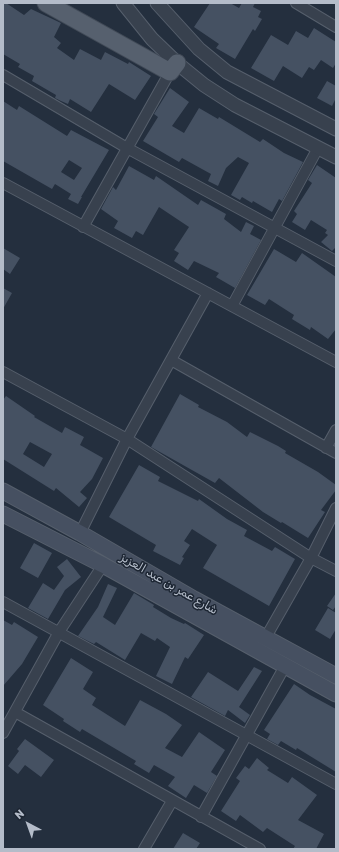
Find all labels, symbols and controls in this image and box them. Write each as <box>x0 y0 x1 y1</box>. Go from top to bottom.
street label: شارع عمر بن عبد العزيز <box>118 550 220 618</box>
north arrow <box>8 804 48 844</box>
text: N <box>13 807 27 822</box>

